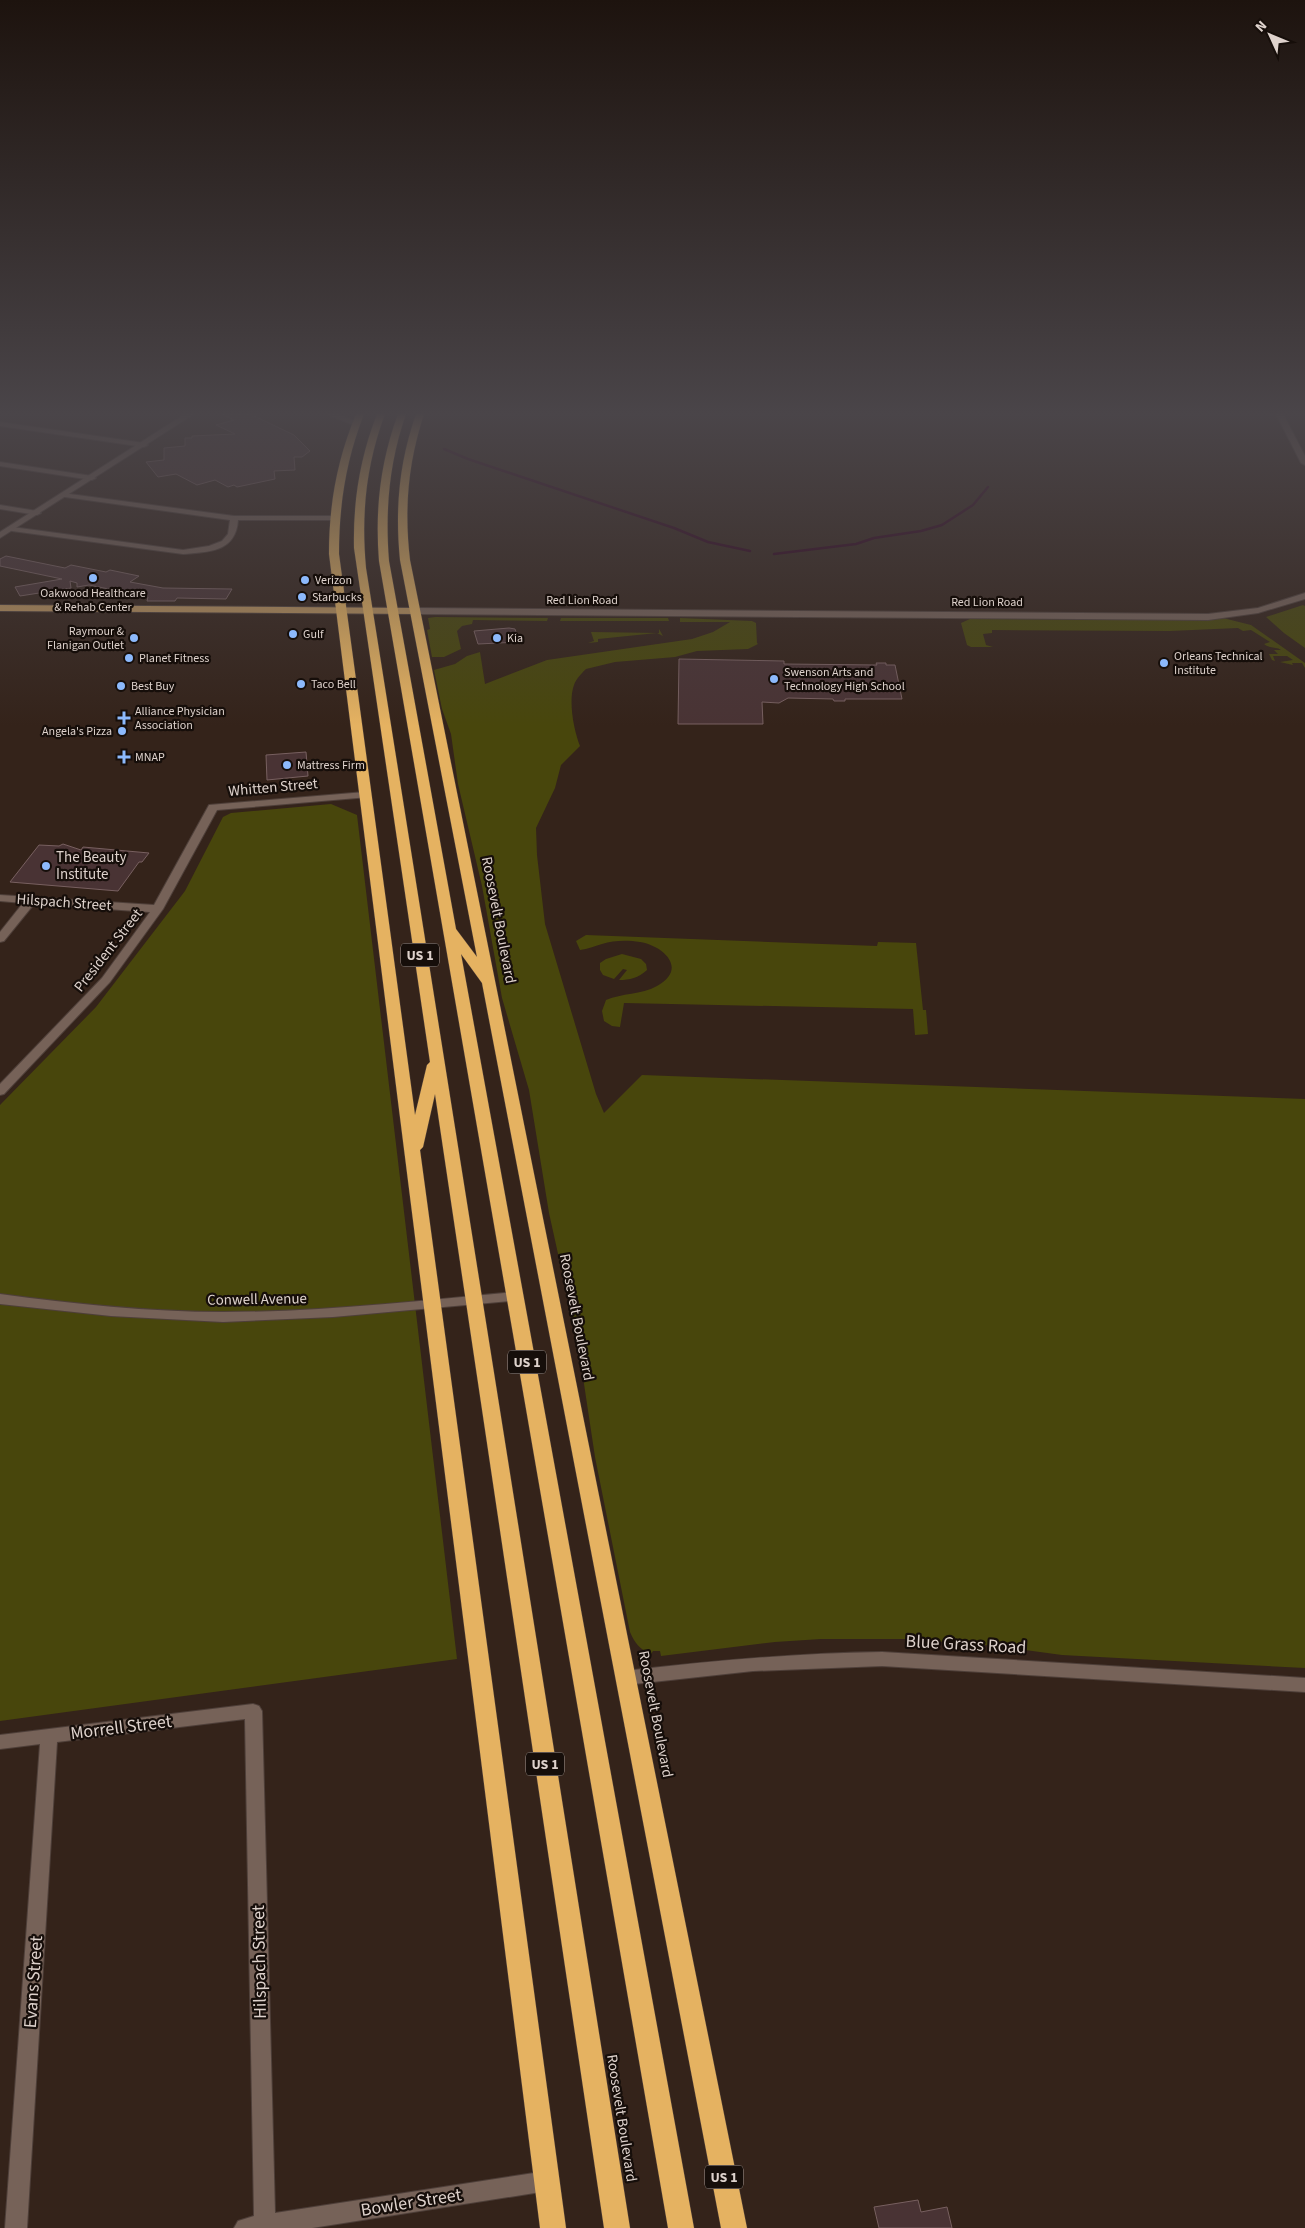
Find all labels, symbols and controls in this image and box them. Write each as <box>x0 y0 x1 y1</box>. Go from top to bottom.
north arrow <box>1245 10 1295 60</box>
text: N <box>1251 16 1272 37</box>
marker: Oakwood Healthcare & Rehab Center <box>87 572 99 584</box>
place label: Verizon <box>315 572 352 589</box>
marker: Verizon <box>299 574 311 586</box>
place label: Oakwood Healthcare & Rehab Center <box>40 585 146 616</box>
place label: Starbucks <box>312 589 362 606</box>
marker: Starbucks <box>296 591 308 603</box>
street label: Red Lion Road <box>546 592 618 609</box>
street label: Red Lion Road <box>951 594 1023 611</box>
place label: Raymour & Flanigan Outlet <box>47 623 125 654</box>
place label: Gulf <box>303 626 324 643</box>
marker: Gulf <box>287 628 299 640</box>
place label: Kia <box>507 630 523 647</box>
marker: Raymour & Flanigan Outlet <box>128 632 140 644</box>
marker: Kia <box>491 632 503 644</box>
place label: Orleans Technical Institute <box>1174 648 1263 679</box>
place label: Planet Fitness <box>139 650 209 667</box>
marker: Planet Fitness <box>123 652 135 664</box>
marker: Orleans Technical Institute <box>1158 657 1170 669</box>
place label: Swenson Arts and Technology High School <box>784 664 905 695</box>
marker: Swenson Arts and Technology High School <box>768 673 780 685</box>
place label: Taco Bell <box>311 676 356 693</box>
place label: Best Buy <box>131 678 175 695</box>
marker: Taco Bell <box>295 678 307 690</box>
marker: Best Buy <box>115 680 127 692</box>
place label: Alliance Physician Association <box>135 703 225 734</box>
marker: Alliance Physician Association <box>117 711 131 725</box>
place label: Angela's Pizza <box>42 723 112 740</box>
marker: Angela's Pizza <box>116 725 128 737</box>
place label: MNAP <box>135 749 165 766</box>
marker: MNAP <box>117 750 131 764</box>
place label: Mattress Firm <box>297 757 365 774</box>
marker: Mattress Firm <box>281 759 293 771</box>
street label: Whitten Street <box>228 773 319 802</box>
place label: The Beauty Institute <box>56 847 127 885</box>
street label: Roosevelt Boulevard <box>476 855 521 985</box>
marker: The Beauty Institute <box>40 860 52 872</box>
street label: Hilspach Street <box>16 889 112 916</box>
street label: President Street <box>69 904 148 996</box>
road number: US 1 <box>401 944 439 966</box>
street label: Roosevelt Boulevard <box>554 1252 599 1382</box>
street label: Conwell Avenue <box>207 1288 307 1311</box>
road number: US 1 <box>508 1350 546 1374</box>
street label: Blue Grass Road <box>905 1629 1027 1660</box>
street label: Roosevelt Boulevard <box>633 1649 678 1779</box>
street label: Morrell Street <box>69 1709 173 1746</box>
road number: US 1 <box>526 1752 564 1776</box>
street label: Hilspach Street <box>246 1905 273 2019</box>
street label: Evans Street <box>18 1935 49 2029</box>
street label: Roosevelt Boulevard <box>601 2053 642 2183</box>
road number: US 1 <box>705 2166 743 2188</box>
street label: Bowler Street <box>359 2182 463 2223</box>

